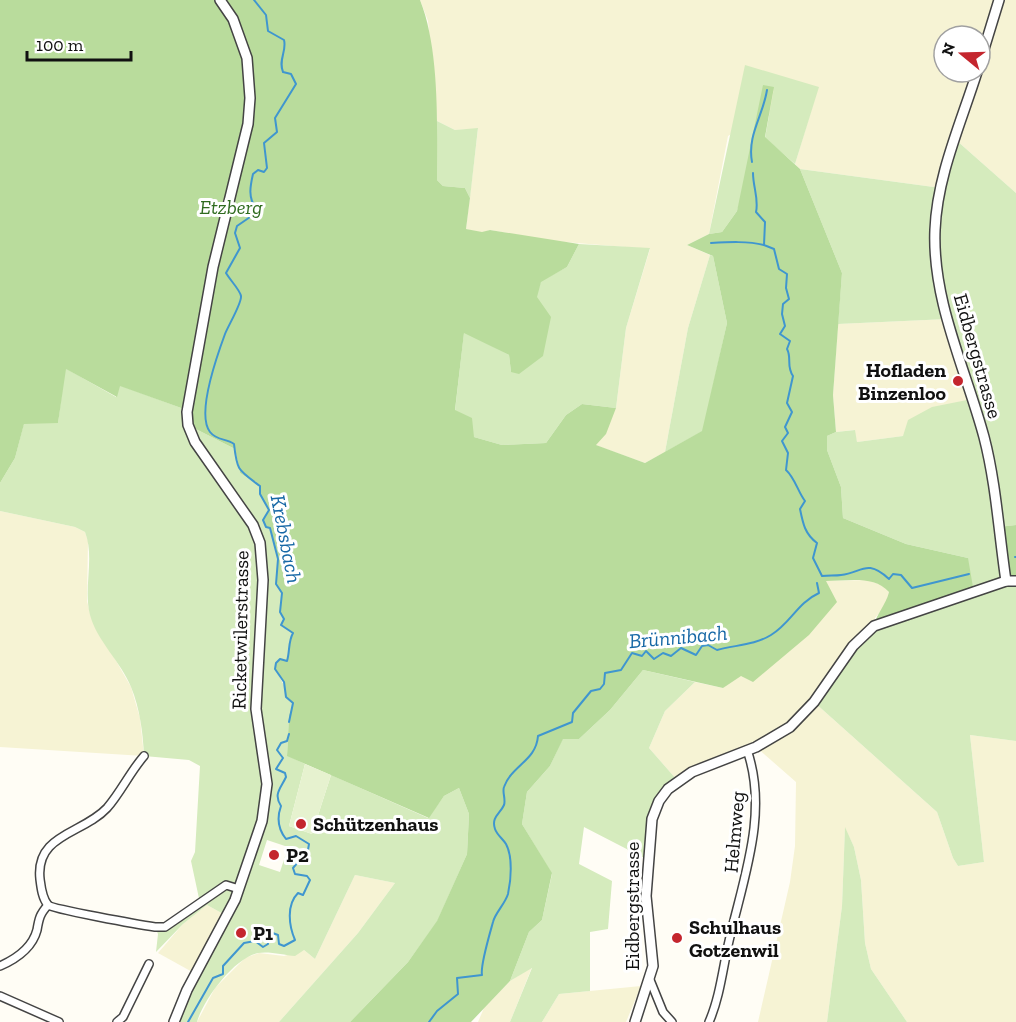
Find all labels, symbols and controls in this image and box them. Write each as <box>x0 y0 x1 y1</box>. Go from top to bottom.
scale bar <box>27 24 130 62</box>
north arrow <box>932 24 992 84</box>
text: 100 m <box>36 34 84 56</box>
text: N <box>937 40 959 58</box>
park label: Etzberg <box>199 195 263 219</box>
street label: Eidbergstrasse <box>949 291 1007 421</box>
place label: Hofladen Binzenloo <box>858 358 947 405</box>
marker: Hofladen Binzenloo <box>951 374 965 388</box>
water label: Krebsbach <box>266 493 307 585</box>
street label: Ricketwilerstrasse <box>227 550 253 710</box>
water label: Brünnibach <box>628 620 728 653</box>
street label: Helmweg <box>718 790 750 874</box>
place label: Schützenhaus <box>313 812 439 836</box>
marker: Schützenhaus <box>294 817 308 831</box>
street label: Eidbergstrasse <box>620 842 644 970</box>
place label: P2 <box>286 843 309 867</box>
marker: P2 <box>267 848 281 862</box>
place label: Schulhaus Gotzenwil <box>689 915 781 962</box>
place label: P1 <box>253 921 273 945</box>
marker: P1 <box>234 926 248 940</box>
marker: Schulhaus Gotzenwil <box>670 931 684 945</box>

